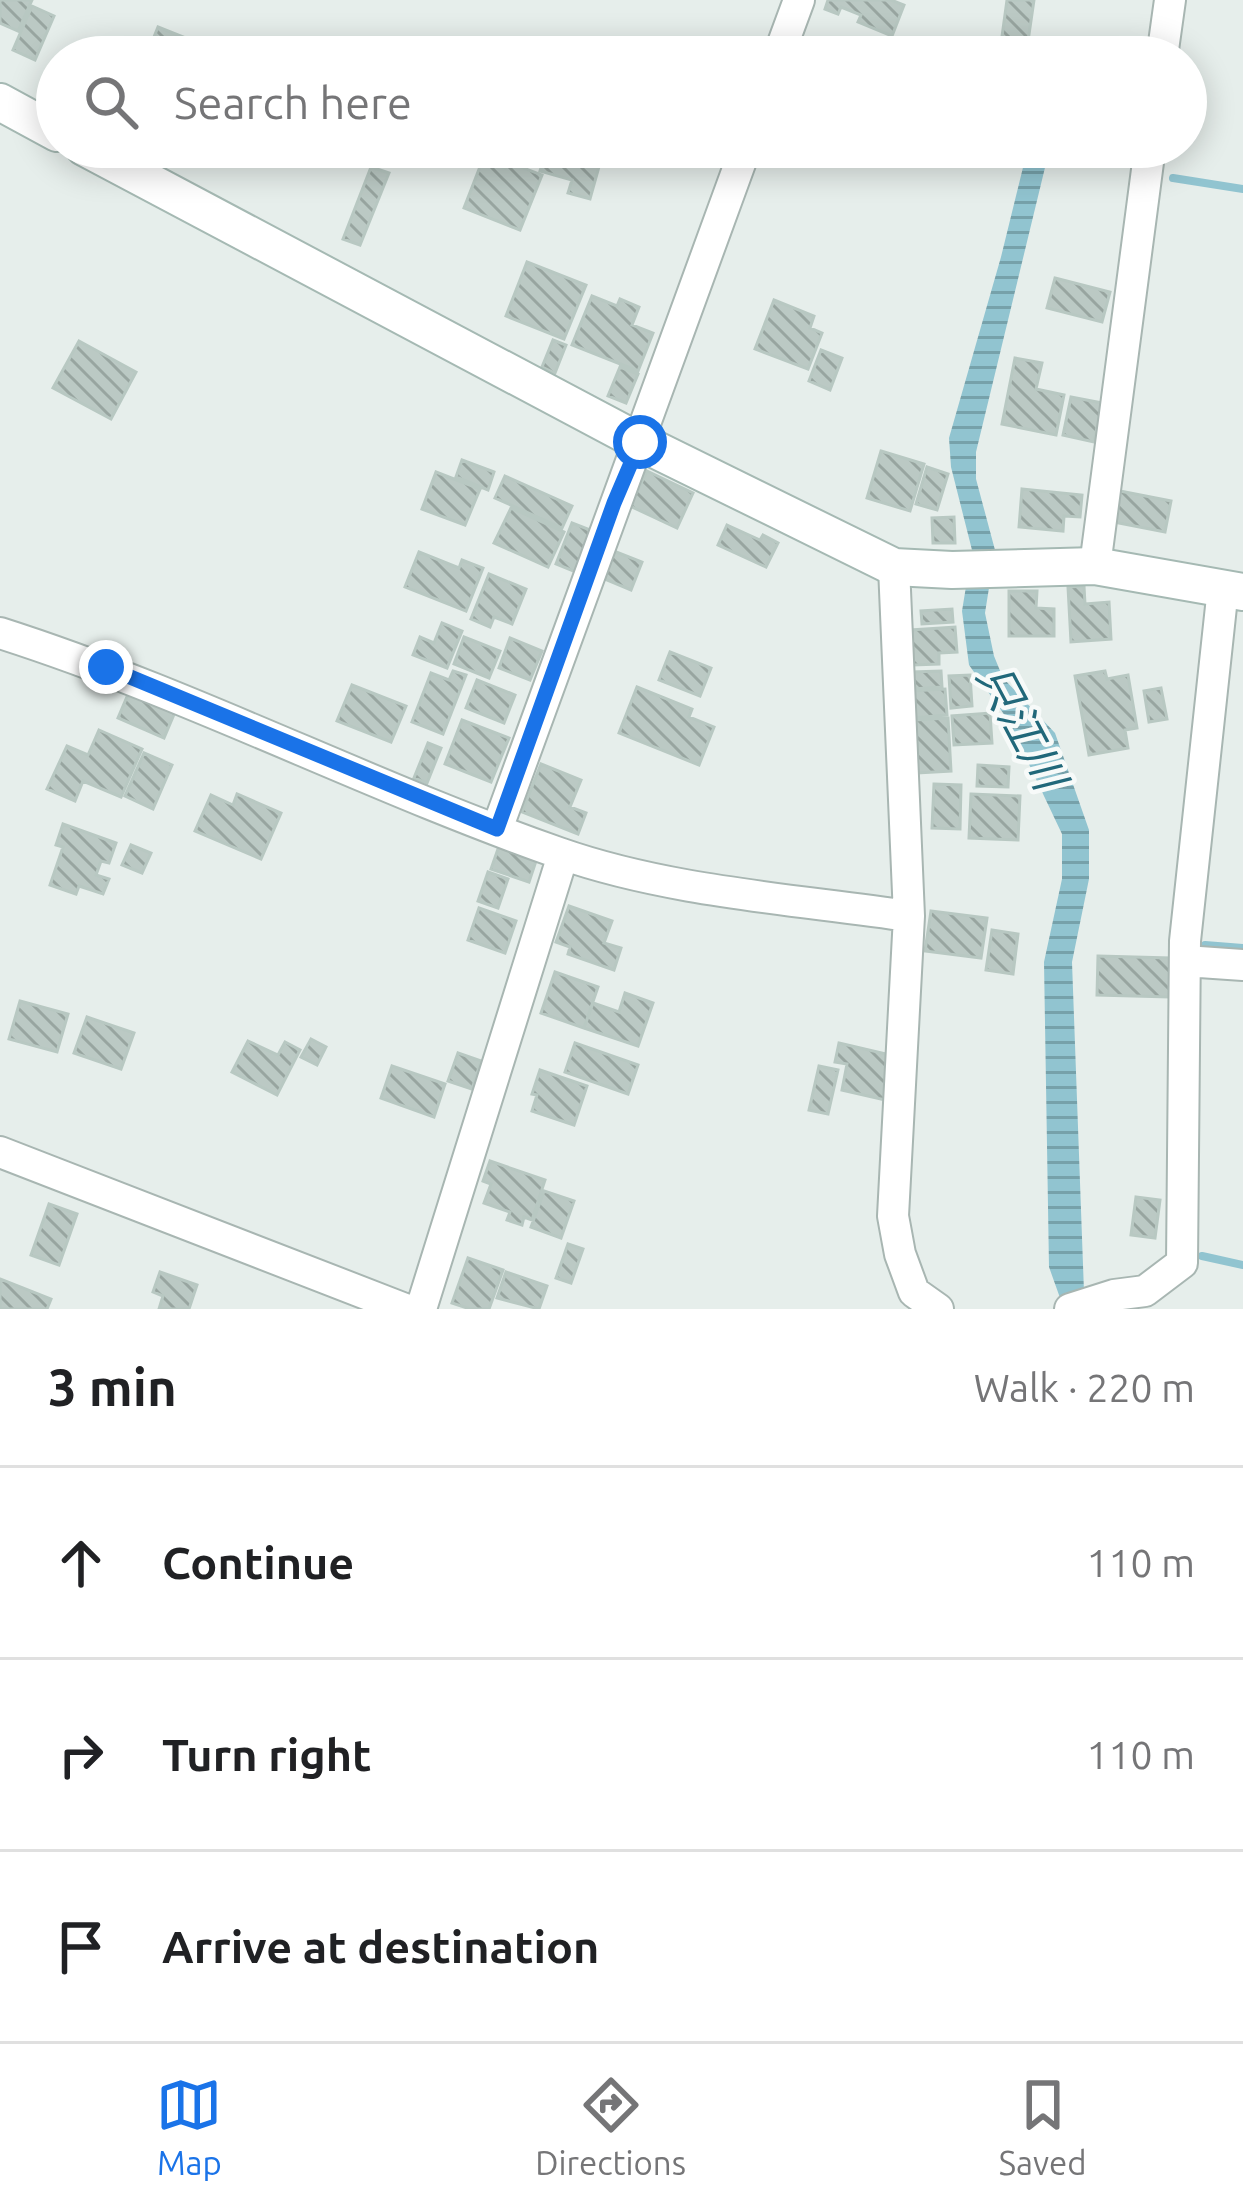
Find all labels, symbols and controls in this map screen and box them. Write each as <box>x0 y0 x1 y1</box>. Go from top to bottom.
search box <box>36 36 1207 168</box>
icon: search <box>78 69 144 135</box>
text: Search here <box>174 77 412 128</box>
route start <box>613 415 667 469</box>
route end <box>79 640 133 694</box>
water label: 只江川 <box>968 654 1078 801</box>
text: 3 min <box>48 1358 177 1416</box>
text: Walk · 220 m <box>974 1366 1195 1409</box>
icon: ahead <box>48 1530 114 1596</box>
text: Continue <box>162 1537 354 1588</box>
text: 110 m <box>1086 1541 1195 1584</box>
icon: right <box>48 1722 114 1788</box>
text: Turn right <box>162 1729 371 1780</box>
text: 110 m <box>1086 1733 1195 1776</box>
icon: arrive <box>48 1914 114 1980</box>
text: Arrive at destination <box>162 1921 599 1972</box>
tab: Map <box>156 2072 222 2181</box>
tab: Directions <box>535 2072 686 2181</box>
tab: Saved <box>999 2072 1087 2181</box>

